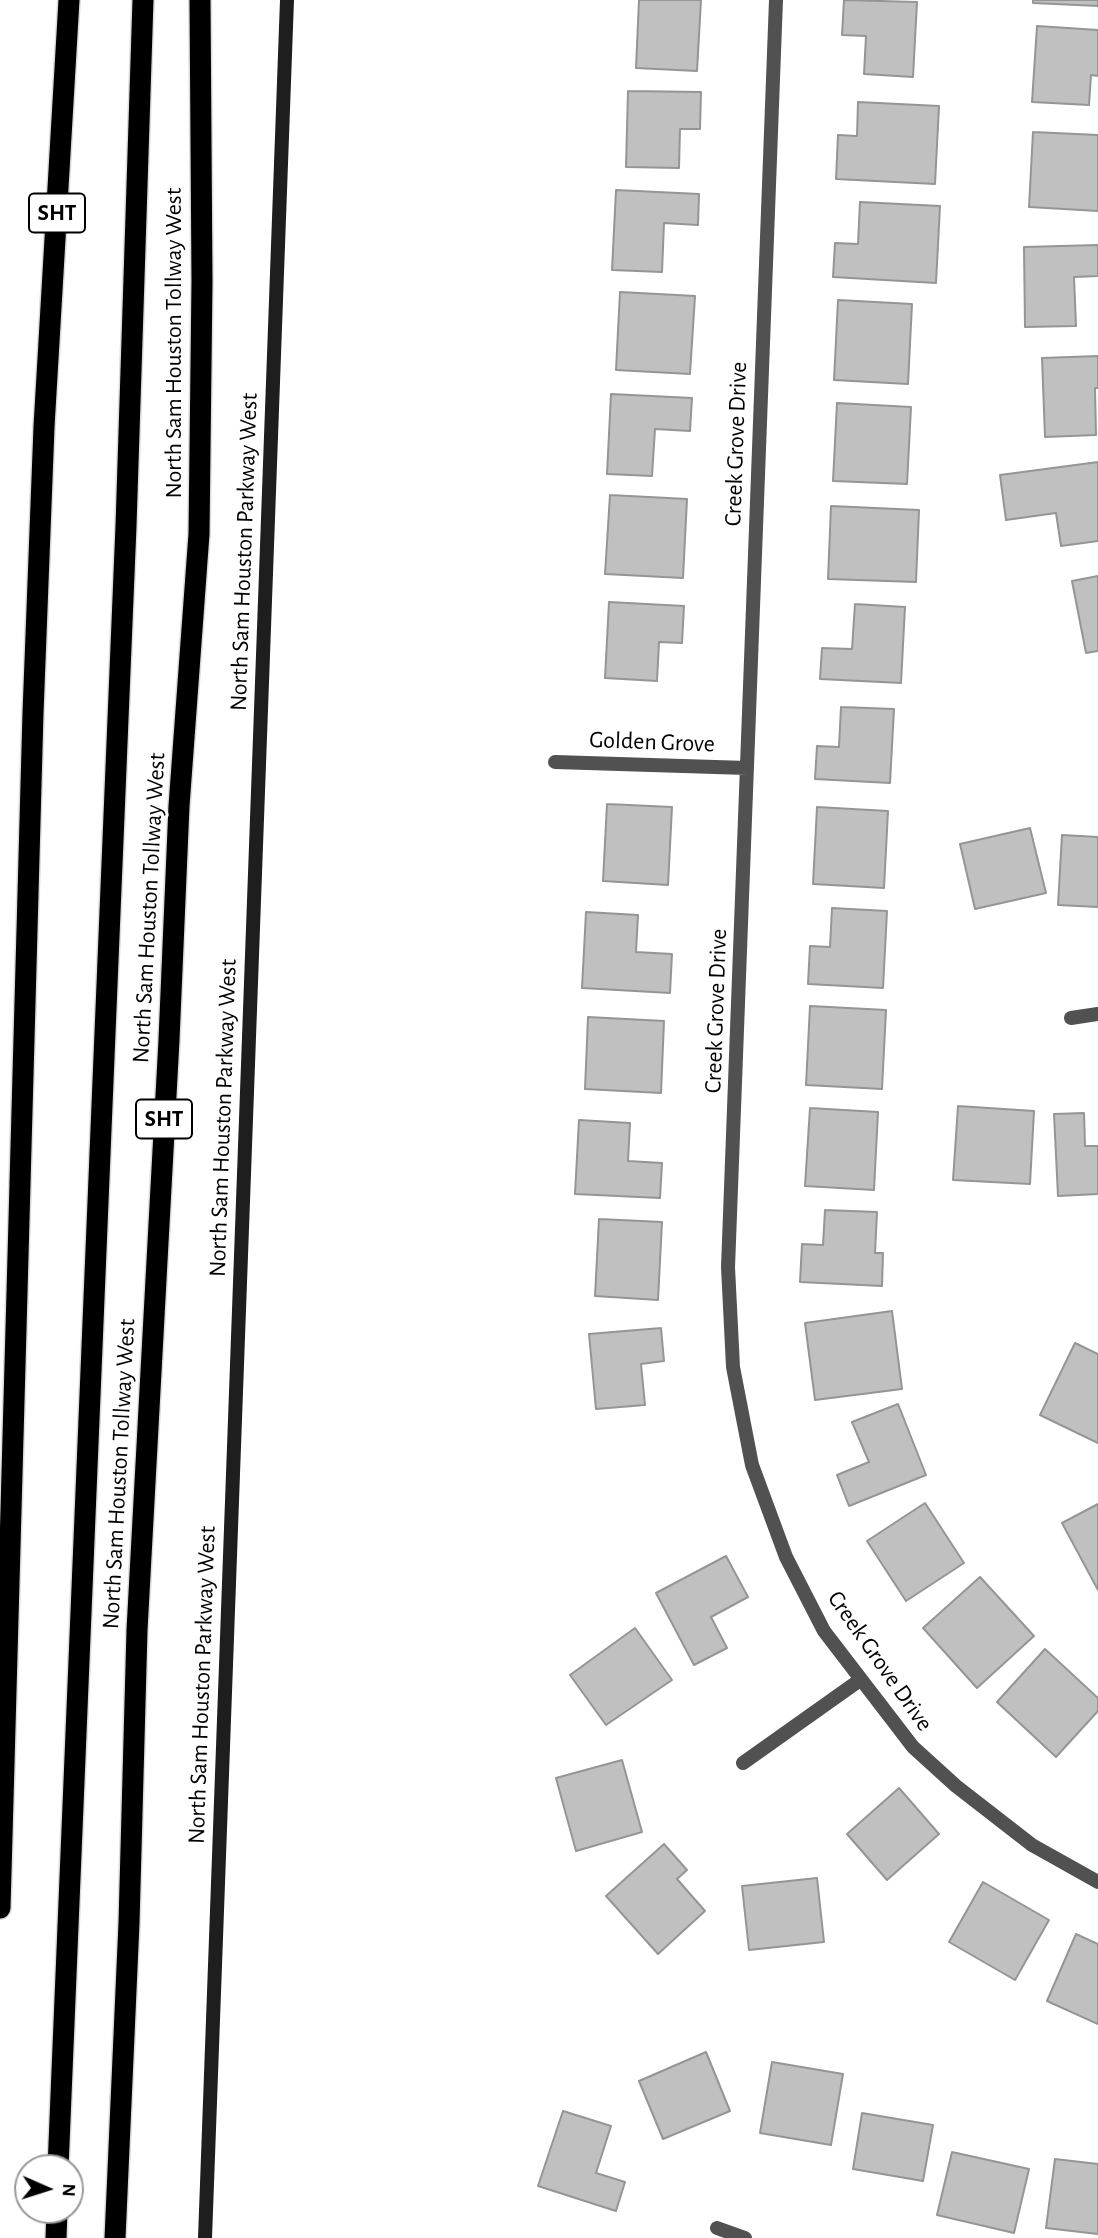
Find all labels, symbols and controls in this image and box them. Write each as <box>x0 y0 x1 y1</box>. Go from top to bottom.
street label: North Sam Houston Tollway West <box>160 188 188 498</box>
road number: SHT <box>29 194 85 232</box>
street label: Creek Grove Drive <box>719 361 753 527</box>
street label: North Sam Houston Parkway West <box>224 392 264 712</box>
street label: Golden Grove <box>589 725 715 759</box>
street label: North Sam Houston Tollway West <box>126 752 172 1064</box>
street label: Creek Grove Drive <box>699 928 733 1094</box>
street label: North Sam Houston Parkway West <box>203 958 243 1278</box>
road number: SHT <box>136 1100 192 1138</box>
street label: North Sam Houston Tollway West <box>96 1318 142 1630</box>
street label: North Sam Houston Parkway West <box>182 1525 222 1845</box>
street label: Creek Grove Drive <box>821 1585 939 1737</box>
north arrow <box>14 2154 84 2224</box>
text: N <box>59 2183 78 2197</box>

